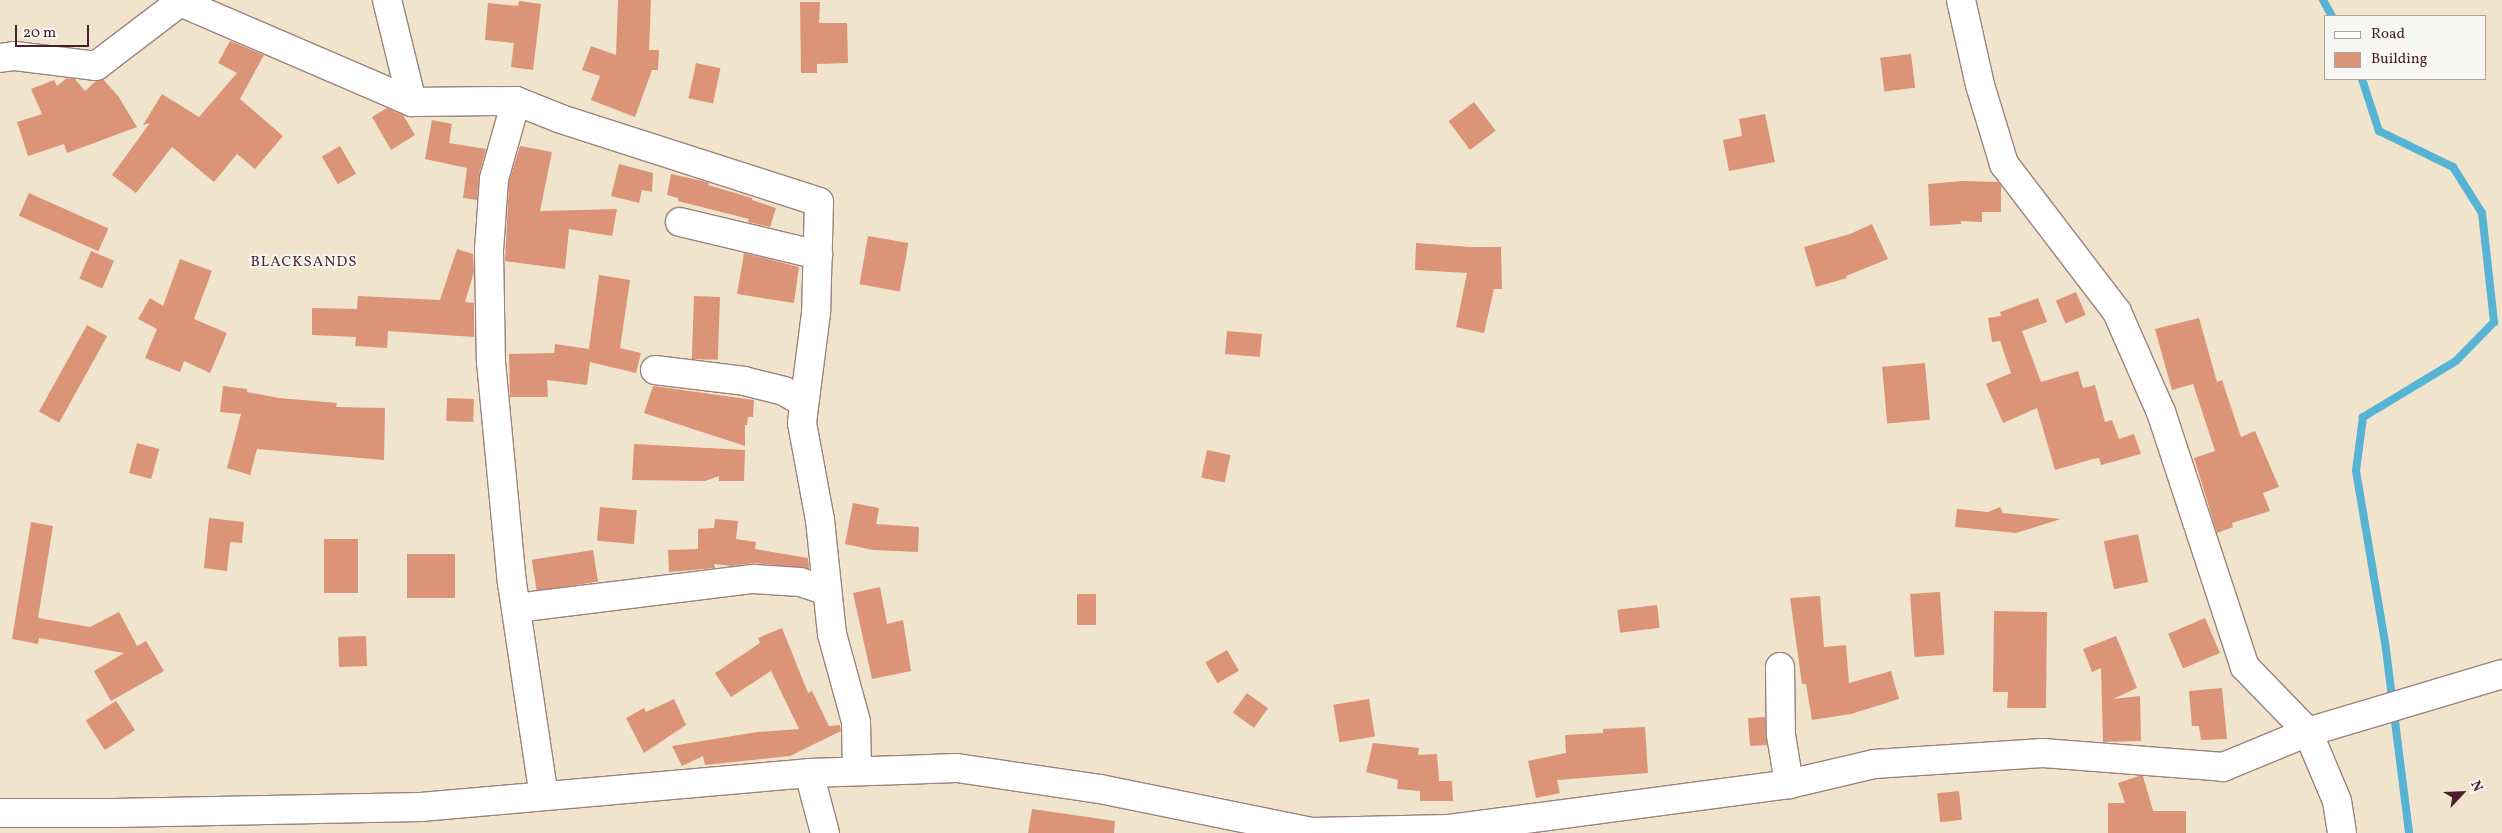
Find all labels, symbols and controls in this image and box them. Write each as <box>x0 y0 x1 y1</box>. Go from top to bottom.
scale bar <box>18 15 91 47</box>
legend <box>2324 15 2487 80</box>
text: 20 m <box>23 23 56 44</box>
text: Road <box>2371 24 2405 45</box>
text: Building <box>2371 49 2427 70</box>
district label: BLACKSANDS <box>249 254 359 272</box>
north arrow <box>2437 768 2487 818</box>
text: N <box>2465 778 2487 795</box>

